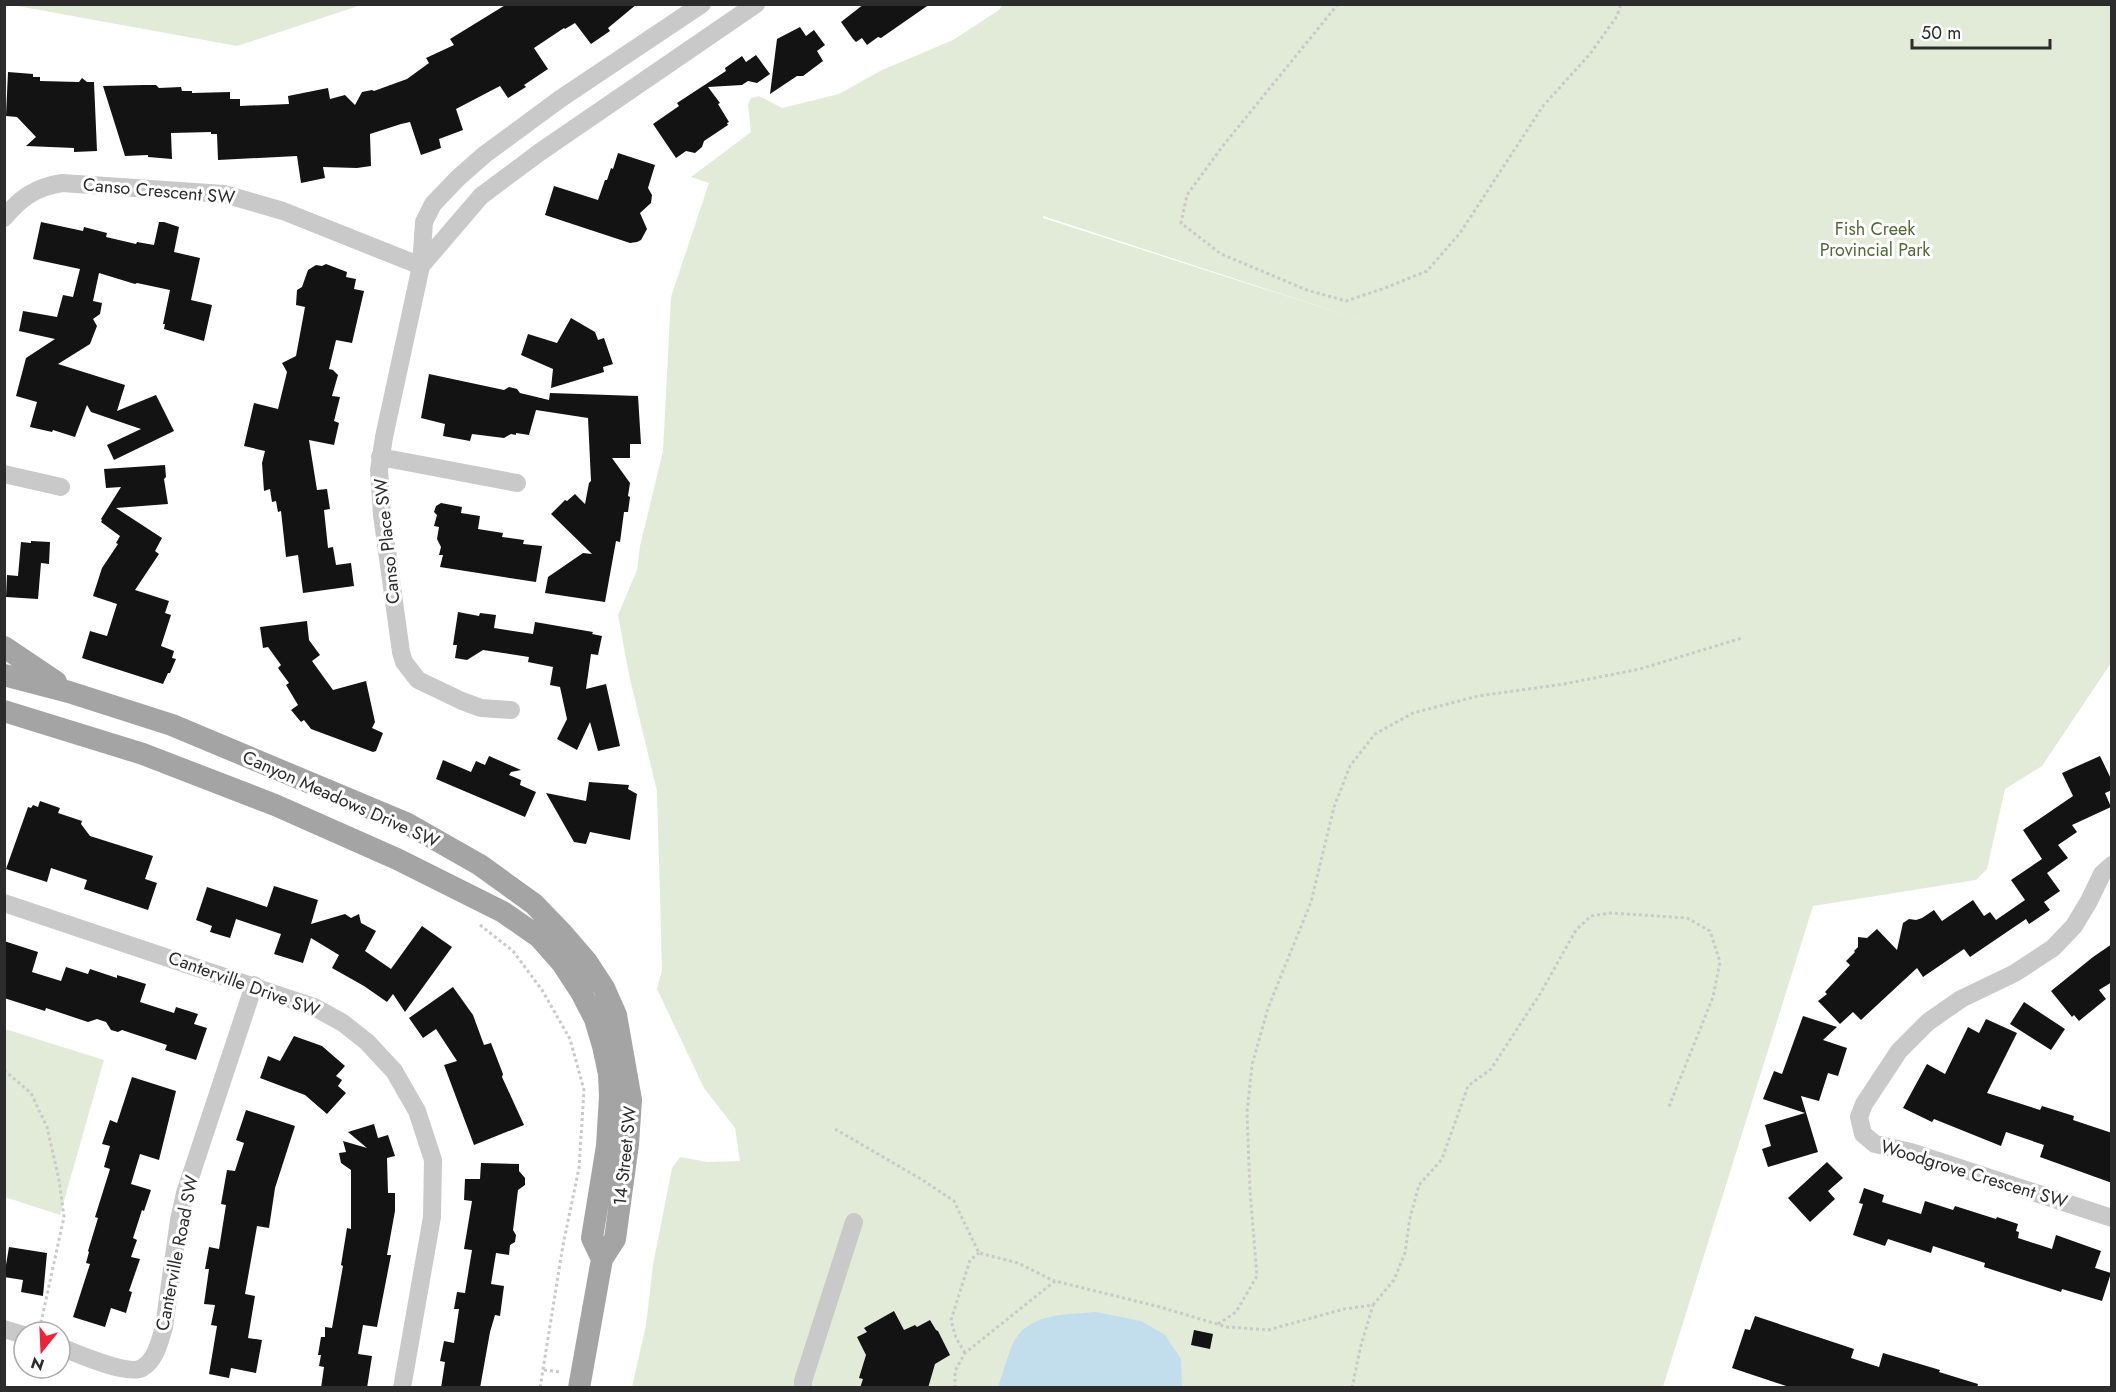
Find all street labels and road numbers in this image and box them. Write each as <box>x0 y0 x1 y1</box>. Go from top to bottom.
street label: Canso Crescent SW <box>82 171 236 211</box>
street label: Canso Place SW <box>367 477 407 605</box>
street label: Canyon Meadows Drive SW <box>238 744 444 854</box>
street label: Canterville Drive SW <box>165 945 324 1024</box>
street label: 14 Street SW <box>607 1105 643 1207</box>
street label: Woodgrove Crescent SW <box>1878 1133 2071 1215</box>
street label: Canterville Road SW <box>149 1173 205 1333</box>

